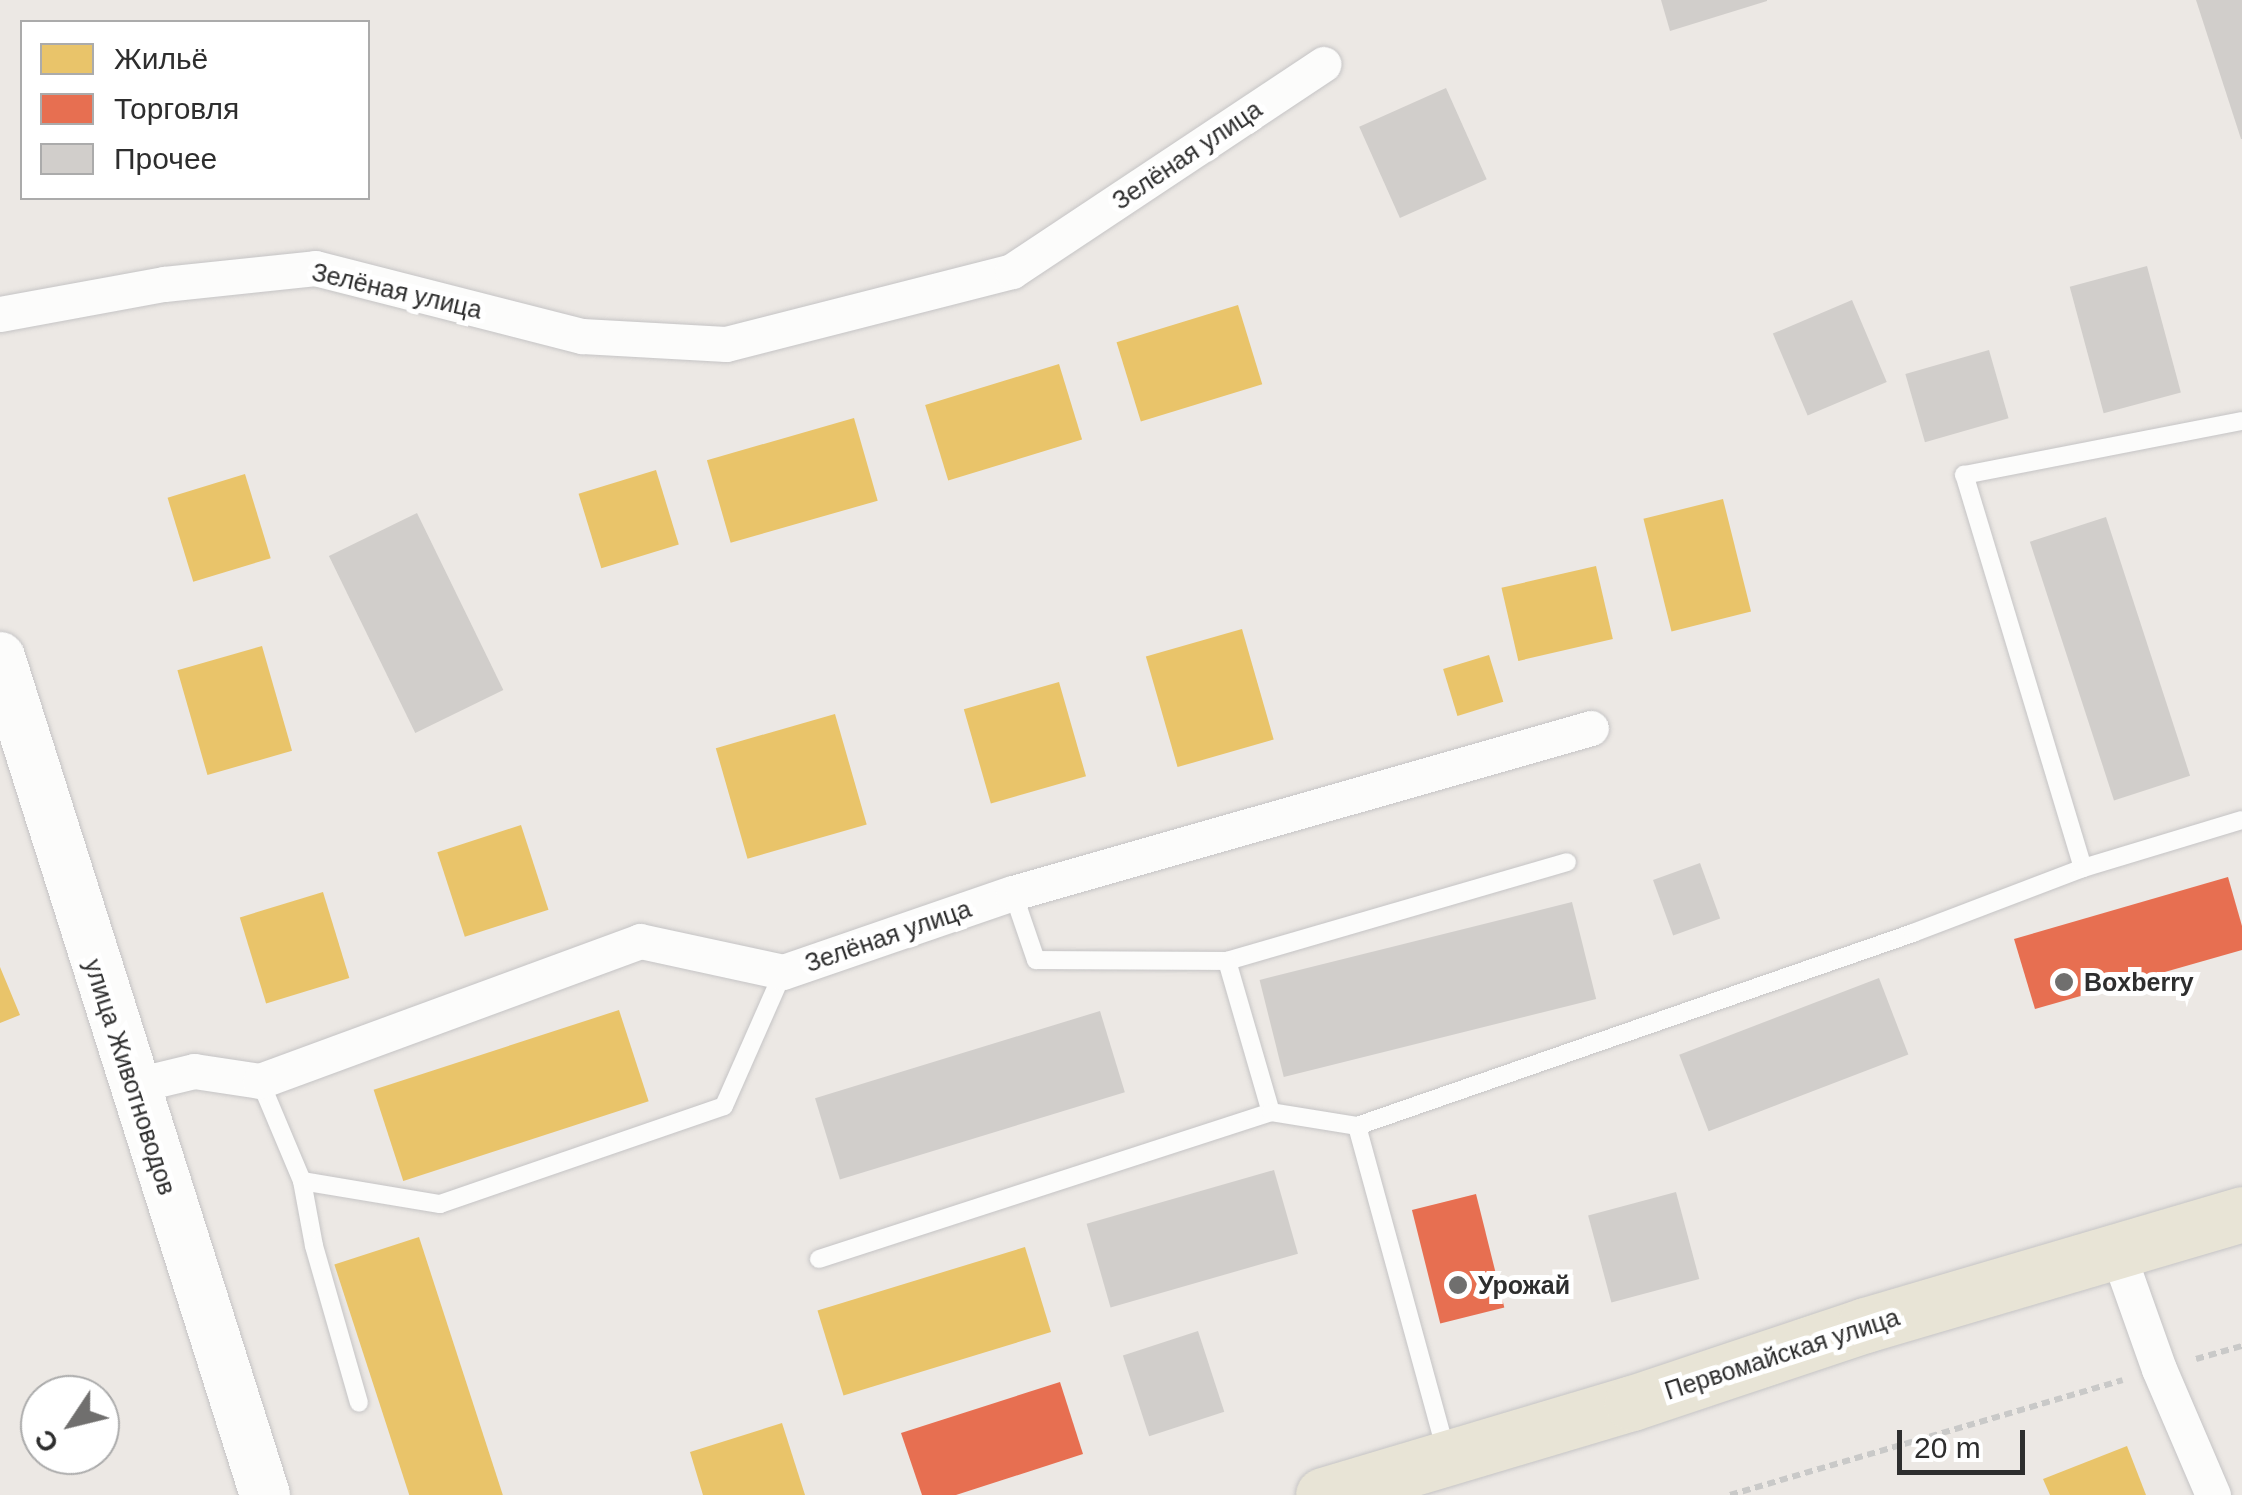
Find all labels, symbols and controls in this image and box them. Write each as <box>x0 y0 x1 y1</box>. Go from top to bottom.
legend <box>20 20 370 200</box>
text: Жильё <box>114 42 208 75</box>
text: Торговля <box>114 92 239 125</box>
street label: Зелёная улица <box>1107 94 1267 216</box>
text: Прочее <box>114 142 217 175</box>
street label: Зелёная улица <box>309 257 485 325</box>
street label: Зелёная улица <box>801 894 975 978</box>
street label: улица Животноводов <box>78 955 182 1199</box>
place label: Boxberry <box>2084 967 2194 997</box>
marker: Boxberry <box>2053 971 2075 993</box>
place label: Урожай <box>1478 1270 1570 1300</box>
marker: Урожай <box>1447 1274 1469 1296</box>
street label: Первомайская улица <box>1661 1302 1903 1406</box>
north arrow <box>20 1375 120 1475</box>
scale bar <box>1902 1410 2030 1472</box>
text: С <box>28 1424 65 1459</box>
text: 20 m <box>1914 1431 1981 1464</box>

